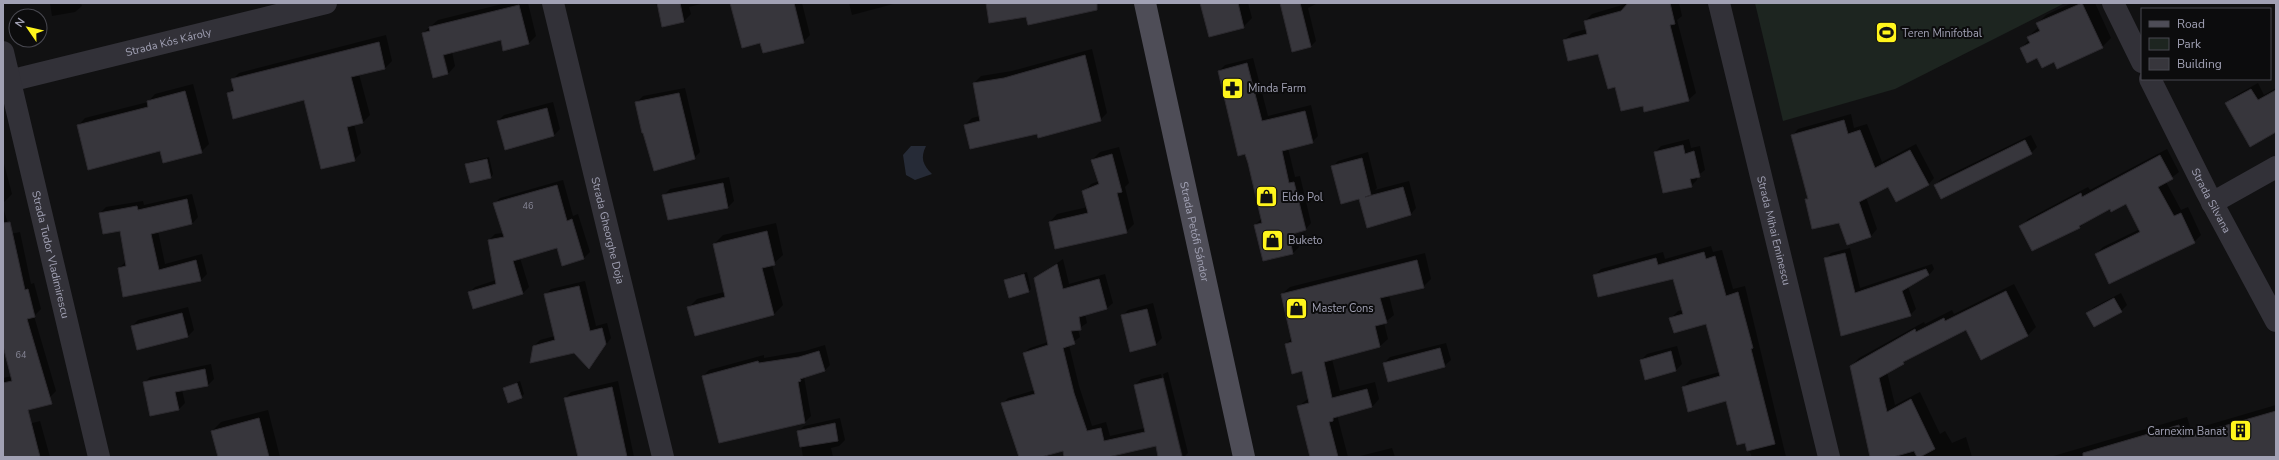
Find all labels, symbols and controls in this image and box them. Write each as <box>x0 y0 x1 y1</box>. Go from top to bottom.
north arrow <box>8 8 48 48</box>
legend <box>2141 8 2271 80</box>
text: N <box>12 15 29 30</box>
text: Road <box>2177 16 2205 32</box>
sports icon: Teren Minifotbal <box>1873 20 1899 46</box>
street label: Strada Kós Károly <box>124 24 213 60</box>
place label: Teren Minifotbal <box>1902 26 1983 41</box>
text: Park <box>2177 36 2202 52</box>
text: Building <box>2177 56 2222 72</box>
pharmacy icon: Minda Farm <box>1220 75 1246 101</box>
place label: Minda Farm <box>1248 81 1306 96</box>
street label: Strada Silvana <box>2188 166 2234 236</box>
street label: Strada Mihai Eminescu <box>1753 174 1794 287</box>
street label: Strada Gheorghe Doja <box>587 175 628 286</box>
street label: Strada Petőfi Sándor <box>1176 180 1213 283</box>
shop icon: Eldo Pol <box>1254 184 1280 210</box>
street label: Strada Tudor Vladimirescu <box>28 189 73 320</box>
place label: Eldo Pol <box>1282 190 1324 205</box>
house number: 46 <box>523 200 533 212</box>
shop icon: Buketo <box>1259 227 1285 253</box>
place label: Buketo <box>1288 233 1323 248</box>
shop icon: Master Cons <box>1284 295 1310 321</box>
place label: Master Cons <box>1312 301 1374 316</box>
house number: 64 <box>16 349 27 361</box>
building icon: Carnexim Banat <box>2228 418 2254 444</box>
place label: Carnexim Banat <box>2147 424 2226 439</box>

